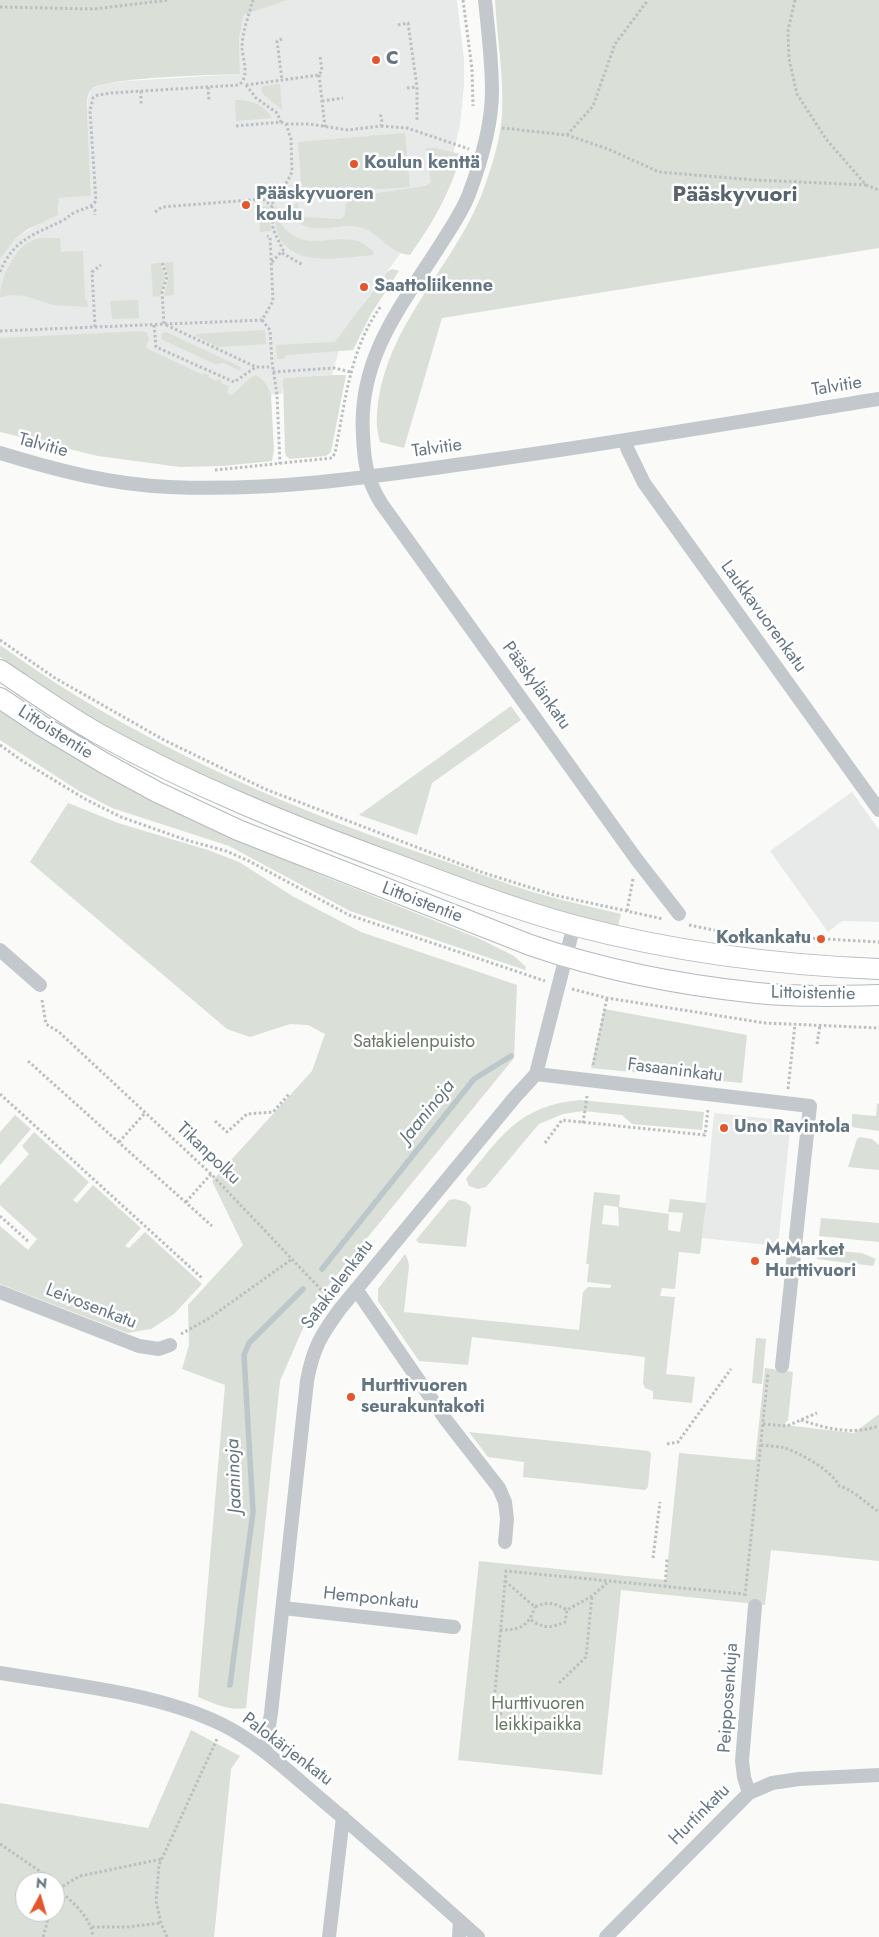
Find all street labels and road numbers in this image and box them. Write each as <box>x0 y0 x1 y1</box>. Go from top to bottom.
street label: Talvitie <box>811 372 863 402</box>
street label: Talvitie <box>16 429 70 463</box>
street label: Talvitie <box>411 435 463 463</box>
street label: Laukkavuorenkatu <box>715 557 811 677</box>
street label: Pääskylänkatu <box>497 638 575 734</box>
street label: Littoistentie <box>13 701 97 765</box>
street label: Littoistentie <box>379 878 465 928</box>
street label: Littoistentie <box>771 982 855 1006</box>
street label: Fasaaninkatu <box>626 1054 724 1088</box>
street label: Tikanpolku <box>172 1118 244 1190</box>
street label: Satakielenkatu <box>297 1236 379 1334</box>
street label: Leivosenkatu <box>42 1280 140 1334</box>
street label: Hemponkatu <box>322 1583 420 1615</box>
street label: Peipposenkuja <box>714 1642 744 1754</box>
street label: Palokärjenkatu <box>237 1709 337 1791</box>
street label: Hurtinkatu <box>665 1780 735 1850</box>

